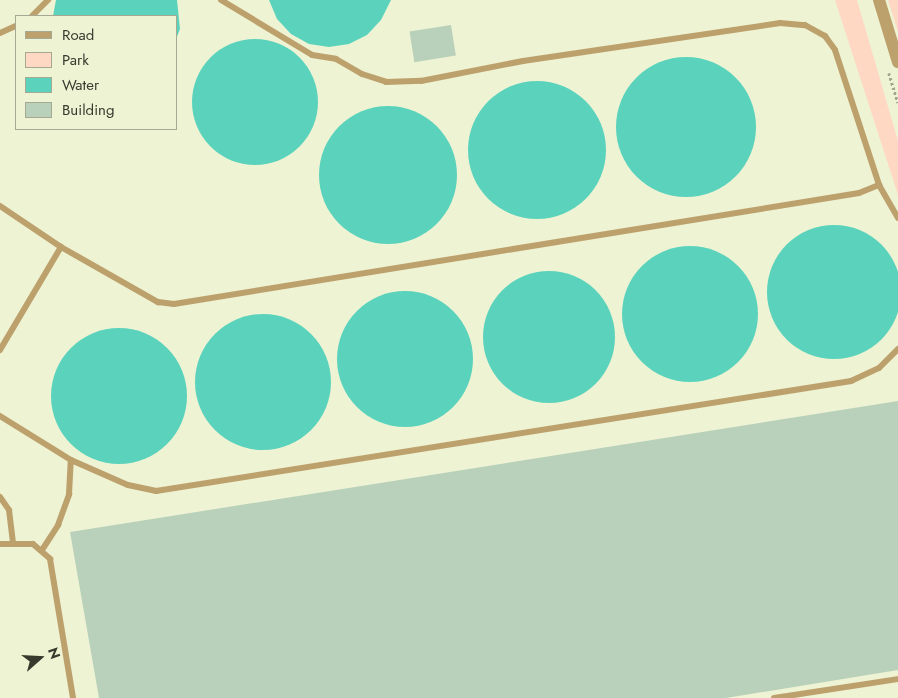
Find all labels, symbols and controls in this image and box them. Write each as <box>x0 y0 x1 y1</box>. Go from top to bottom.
legend <box>15 15 178 130</box>
text: Road <box>62 24 94 46</box>
text: Park <box>62 49 89 71</box>
text: Water <box>62 74 99 96</box>
text: Building <box>62 99 114 121</box>
north arrow <box>15 633 65 683</box>
text: N <box>43 645 65 662</box>

